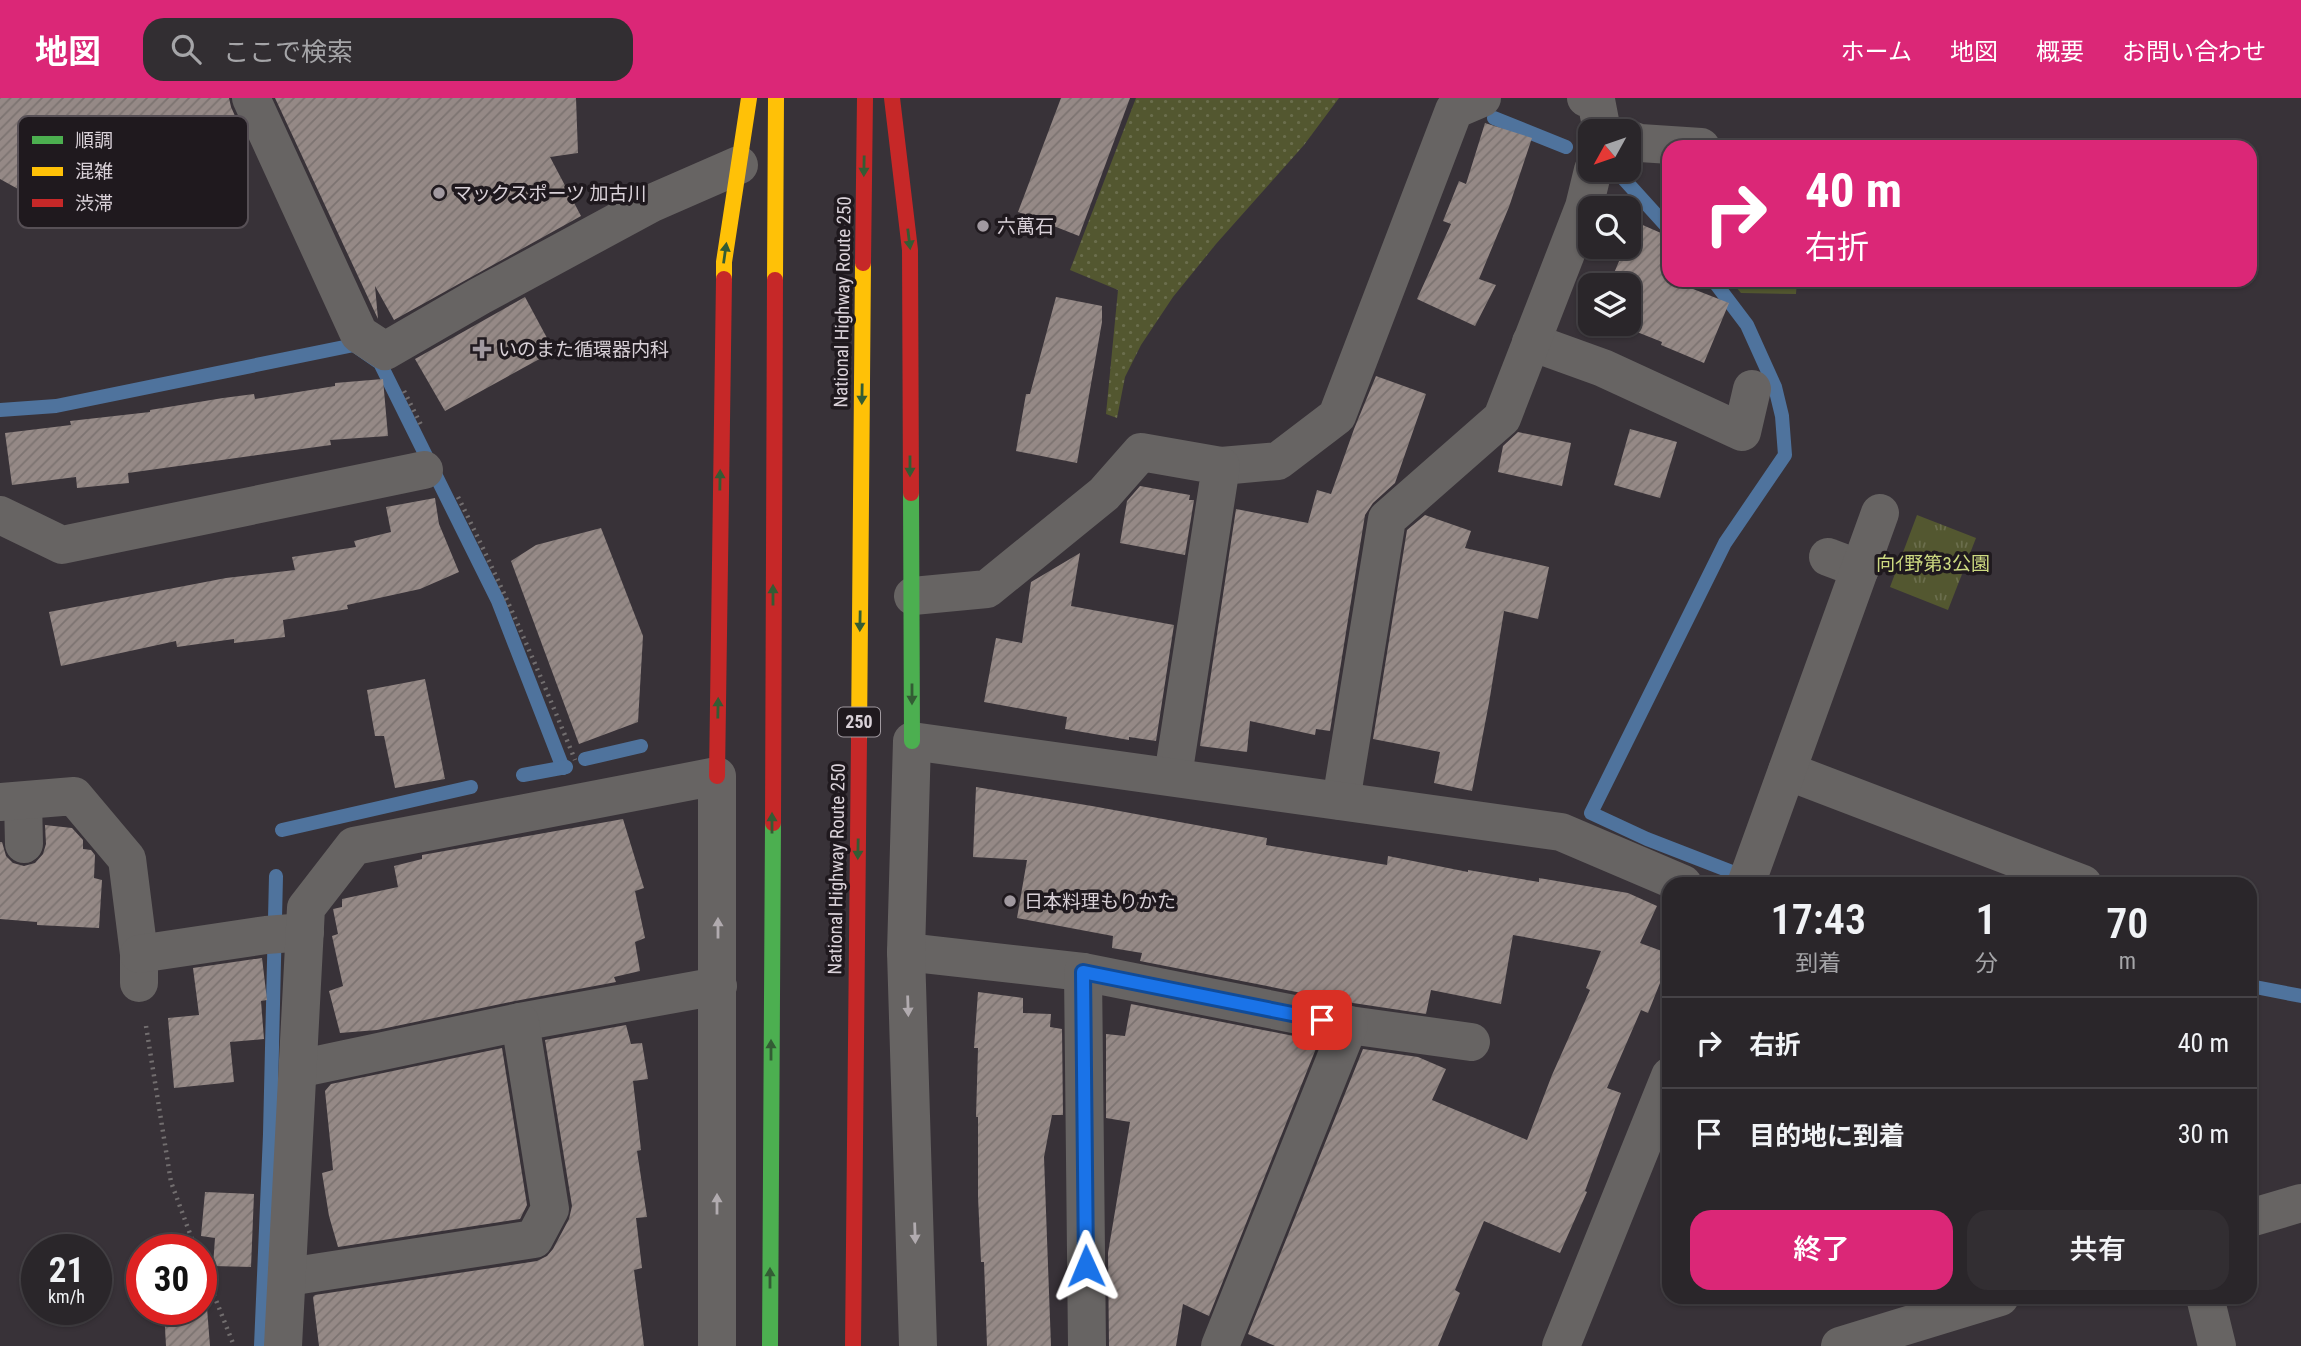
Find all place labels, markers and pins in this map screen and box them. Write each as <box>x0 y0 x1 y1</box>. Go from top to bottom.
place label: マックスポーツ 加古川 <box>453 182 646 205</box>
marker: マックスポーツ 加古川 <box>431 185 447 201</box>
place label: 六萬石 <box>997 215 1054 238</box>
marker: 六萬石 <box>975 218 991 234</box>
place label: いのまた循環器内科 <box>498 338 669 361</box>
marker: いのまた循環器内科 <box>472 339 492 359</box>
place label: 日本料理もりかた <box>1024 890 1176 913</box>
marker: 日本料理もりかた <box>1002 893 1018 909</box>
pin <box>1292 990 1352 1050</box>

